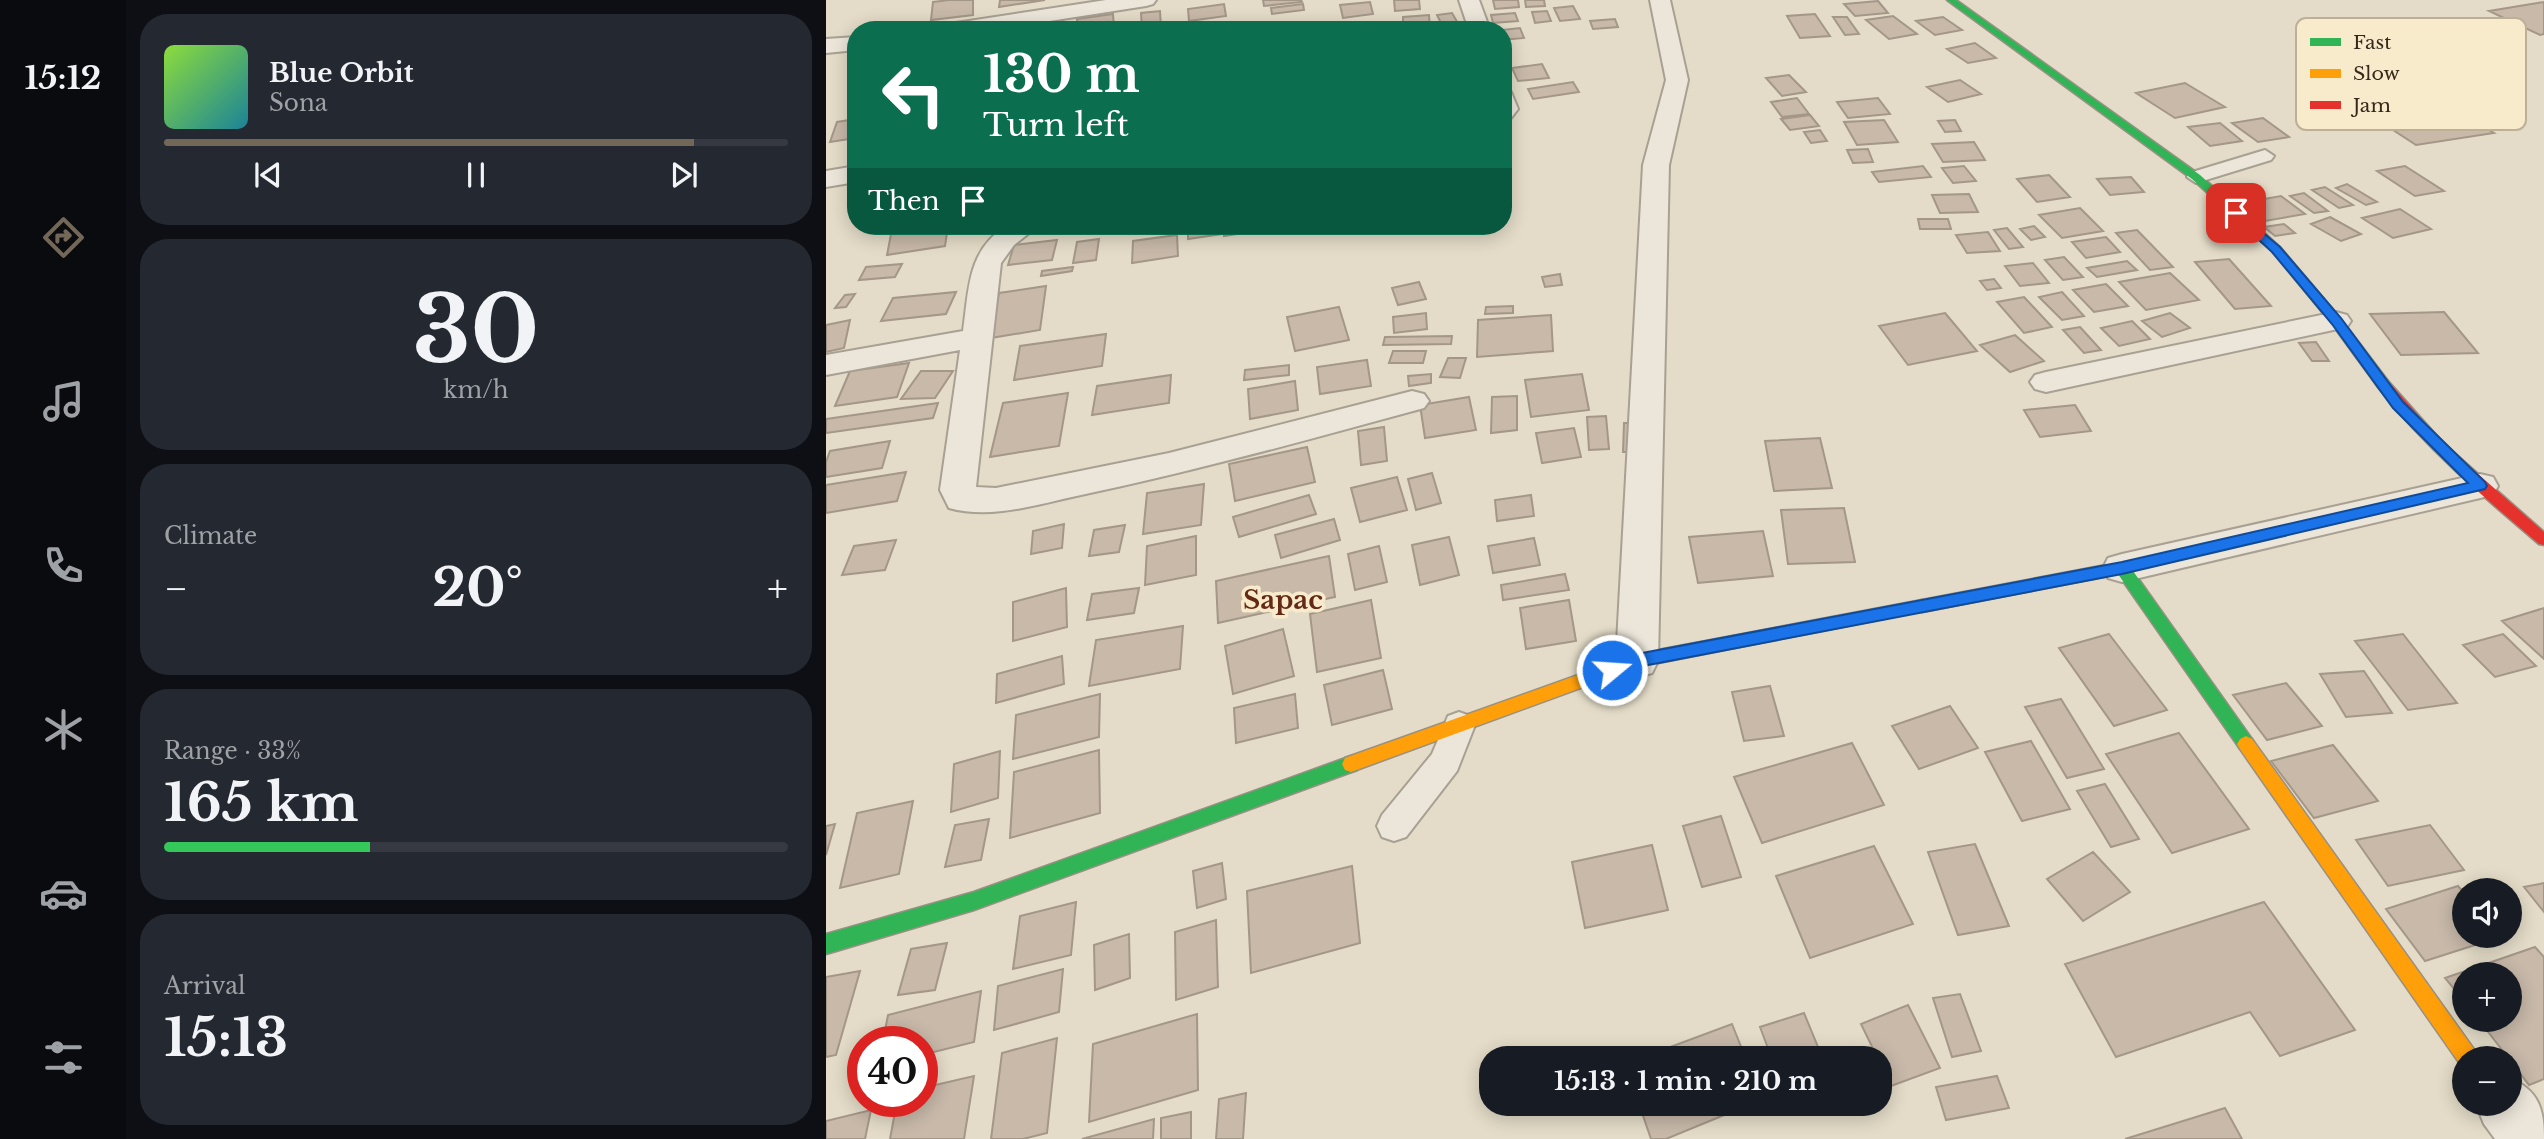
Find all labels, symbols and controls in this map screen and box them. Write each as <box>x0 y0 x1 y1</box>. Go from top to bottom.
legend <box>2296 18 2526 130</box>
text: Fast <box>2353 31 2392 54</box>
text: 130 m <box>983 44 1140 105</box>
icon: left <box>868 49 959 140</box>
text: Blue Orbit <box>269 57 414 89</box>
text: 15:12 <box>25 58 101 98</box>
text: Slow <box>2353 62 2400 85</box>
text: Sona <box>269 89 327 117</box>
text: Jam <box>2350 94 2391 117</box>
text: Turn left <box>983 105 1129 145</box>
icon: previous <box>249 156 287 194</box>
icon: pause <box>457 156 495 194</box>
icon: next <box>665 156 703 194</box>
icon: arrive <box>954 182 992 220</box>
pin <box>2206 183 2266 243</box>
text: Then <box>868 185 940 217</box>
icon: arrive <box>2217 194 2255 232</box>
icon: directions <box>39 213 88 262</box>
text: 30 <box>413 274 539 387</box>
text: km/h <box>443 376 509 404</box>
icon: music <box>39 377 88 426</box>
text: Climate <box>164 522 257 550</box>
icon: phone <box>39 541 88 590</box>
text: 20° <box>432 556 523 620</box>
text: − <box>164 565 188 612</box>
text: + <box>767 565 788 612</box>
district label: Sapac <box>1243 584 1323 616</box>
position arrow <box>1575 633 1649 707</box>
icon: climate <box>39 705 88 754</box>
text: Range · 33% <box>164 737 301 765</box>
text: 165 km <box>164 771 359 835</box>
icon: car <box>39 869 88 918</box>
map controls <box>2452 878 2522 1116</box>
button: sound <box>2452 878 2522 948</box>
button: + <box>2452 962 2522 1032</box>
text: Arrival <box>164 972 245 1000</box>
text: 15:13 <box>164 1006 288 1070</box>
speed limit sign: 40 <box>847 1026 938 1117</box>
icon: filters <box>39 1033 88 1082</box>
button: − <box>2452 1046 2522 1116</box>
text: 15:13 · 1 min · 210 m <box>1554 1065 1817 1097</box>

